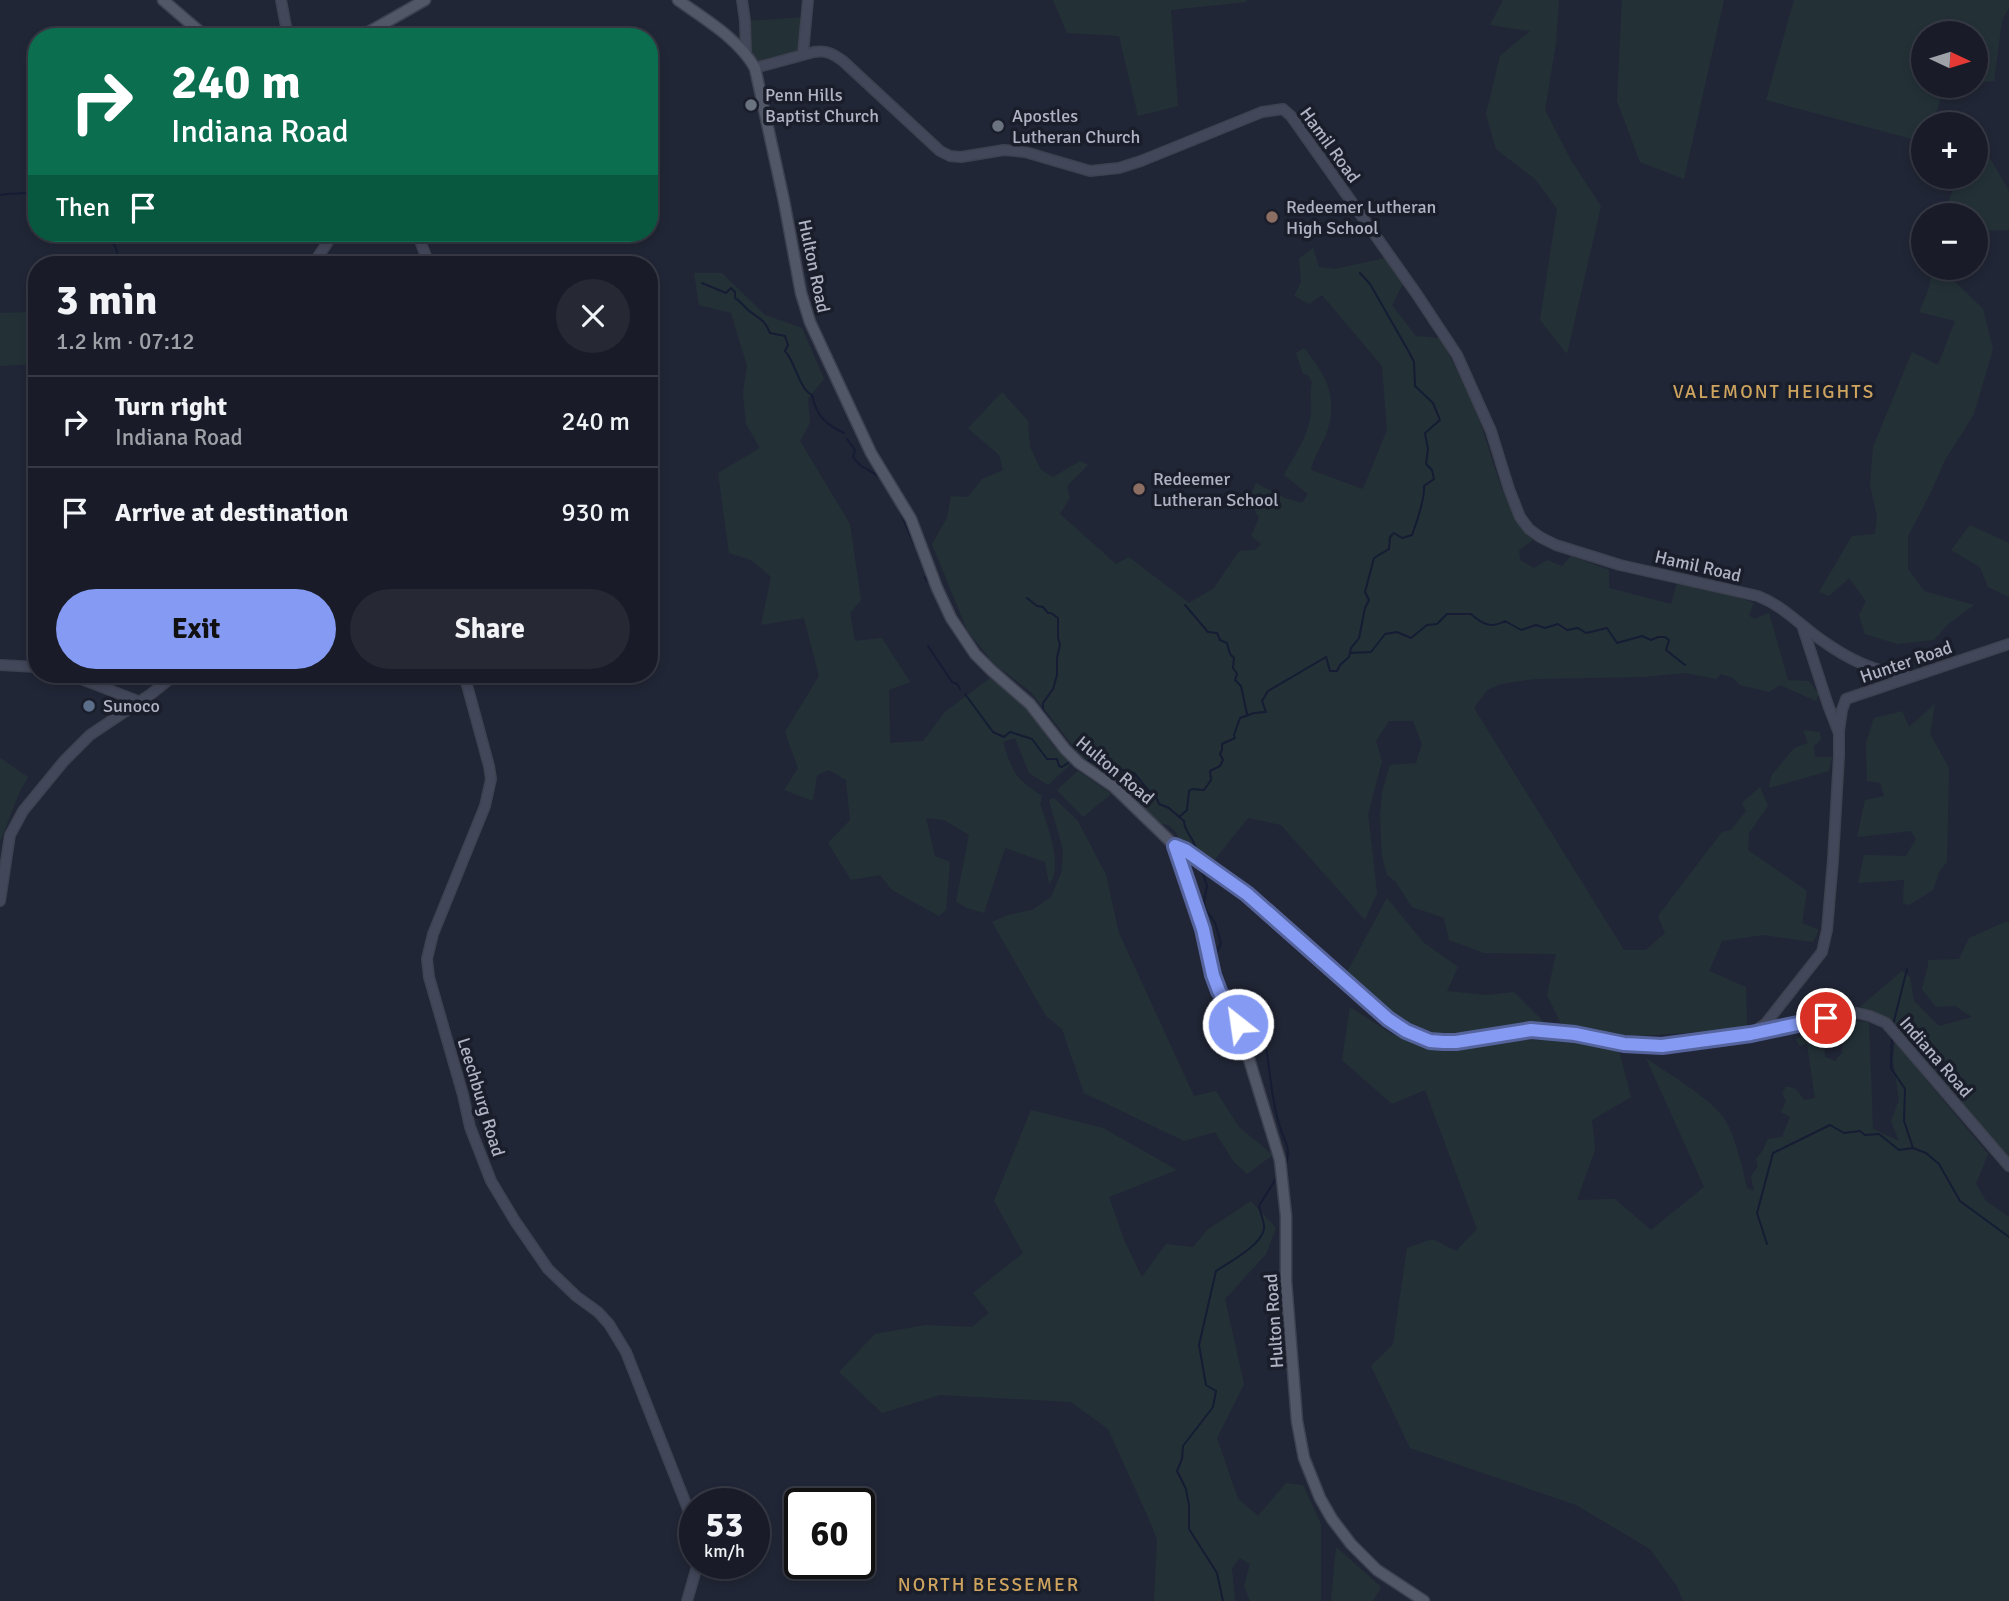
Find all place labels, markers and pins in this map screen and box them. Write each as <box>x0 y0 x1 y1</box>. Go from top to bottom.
place label: Penn Hills Baptist Church <box>765 84 879 127</box>
marker: Penn Hills Baptist Church <box>743 97 759 113</box>
place label: Apostles Lutheran Church <box>1012 105 1140 148</box>
marker: Apostles Lutheran Church <box>990 118 1006 134</box>
place label: Redeemer Lutheran High School <box>1286 196 1436 239</box>
marker: Redeemer Lutheran High School <box>1264 209 1280 225</box>
place label: Redeemer Lutheran School <box>1153 468 1279 511</box>
marker: Redeemer Lutheran School <box>1131 481 1147 497</box>
place label: Sunoco <box>103 695 160 717</box>
marker: Sunoco <box>81 698 97 714</box>
pin <box>1796 988 1856 1048</box>

